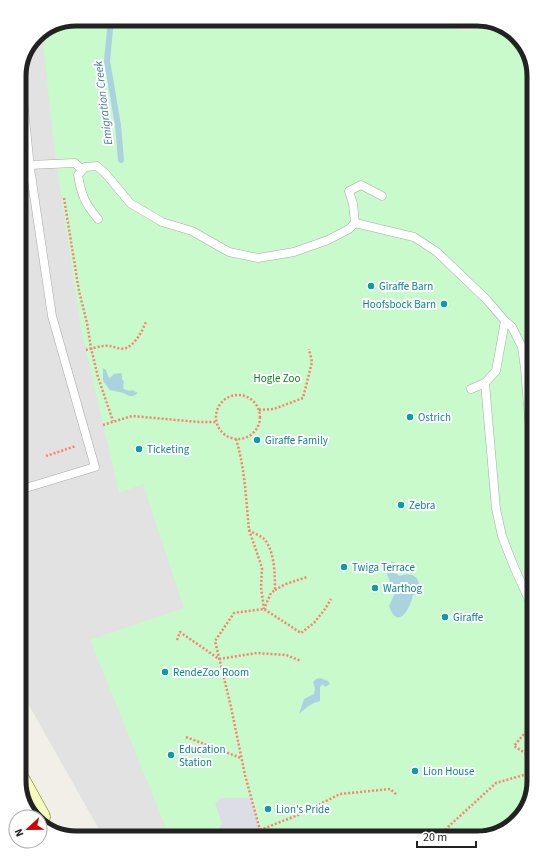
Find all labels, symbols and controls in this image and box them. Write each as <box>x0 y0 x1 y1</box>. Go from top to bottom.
water label: Emigration Creek <box>90 60 117 146</box>
place label: Giraffe Barn <box>379 279 433 294</box>
marker: Giraffe Barn <box>366 281 376 291</box>
place label: Hoofsbock Barn <box>363 297 436 312</box>
marker: Hoofsbock Barn <box>439 299 449 309</box>
park label: Hogle Zoo <box>254 371 300 386</box>
place label: Ostrich <box>418 410 451 425</box>
marker: Ostrich <box>405 412 415 422</box>
place label: Giraffe Family <box>265 433 328 448</box>
marker: Giraffe Family <box>252 435 262 445</box>
place label: Ticketing <box>147 442 190 457</box>
marker: Ticketing <box>134 444 144 454</box>
place label: Zebra <box>409 498 435 513</box>
marker: Zebra <box>396 500 406 510</box>
place label: Twiga Terrace <box>352 560 416 575</box>
marker: Twiga Terrace <box>339 562 349 572</box>
place label: Warthog <box>383 581 422 596</box>
marker: Warthog <box>370 583 380 593</box>
place label: Giraffe <box>453 610 484 625</box>
marker: Giraffe <box>440 612 450 622</box>
place label: RendeZoo Room <box>173 665 249 680</box>
marker: RendeZoo Room <box>160 667 170 677</box>
place label: Education Station <box>179 742 225 770</box>
marker: Education Station <box>166 750 176 760</box>
place label: Lion House <box>423 764 475 779</box>
marker: Lion House <box>410 766 420 776</box>
place label: Lion's Pride <box>276 802 330 817</box>
marker: Lion's Pride <box>263 804 273 814</box>
north arrow <box>8 809 48 849</box>
scale bar <box>417 823 476 849</box>
text: N <box>11 826 28 839</box>
text: 20 m <box>423 829 447 846</box>

